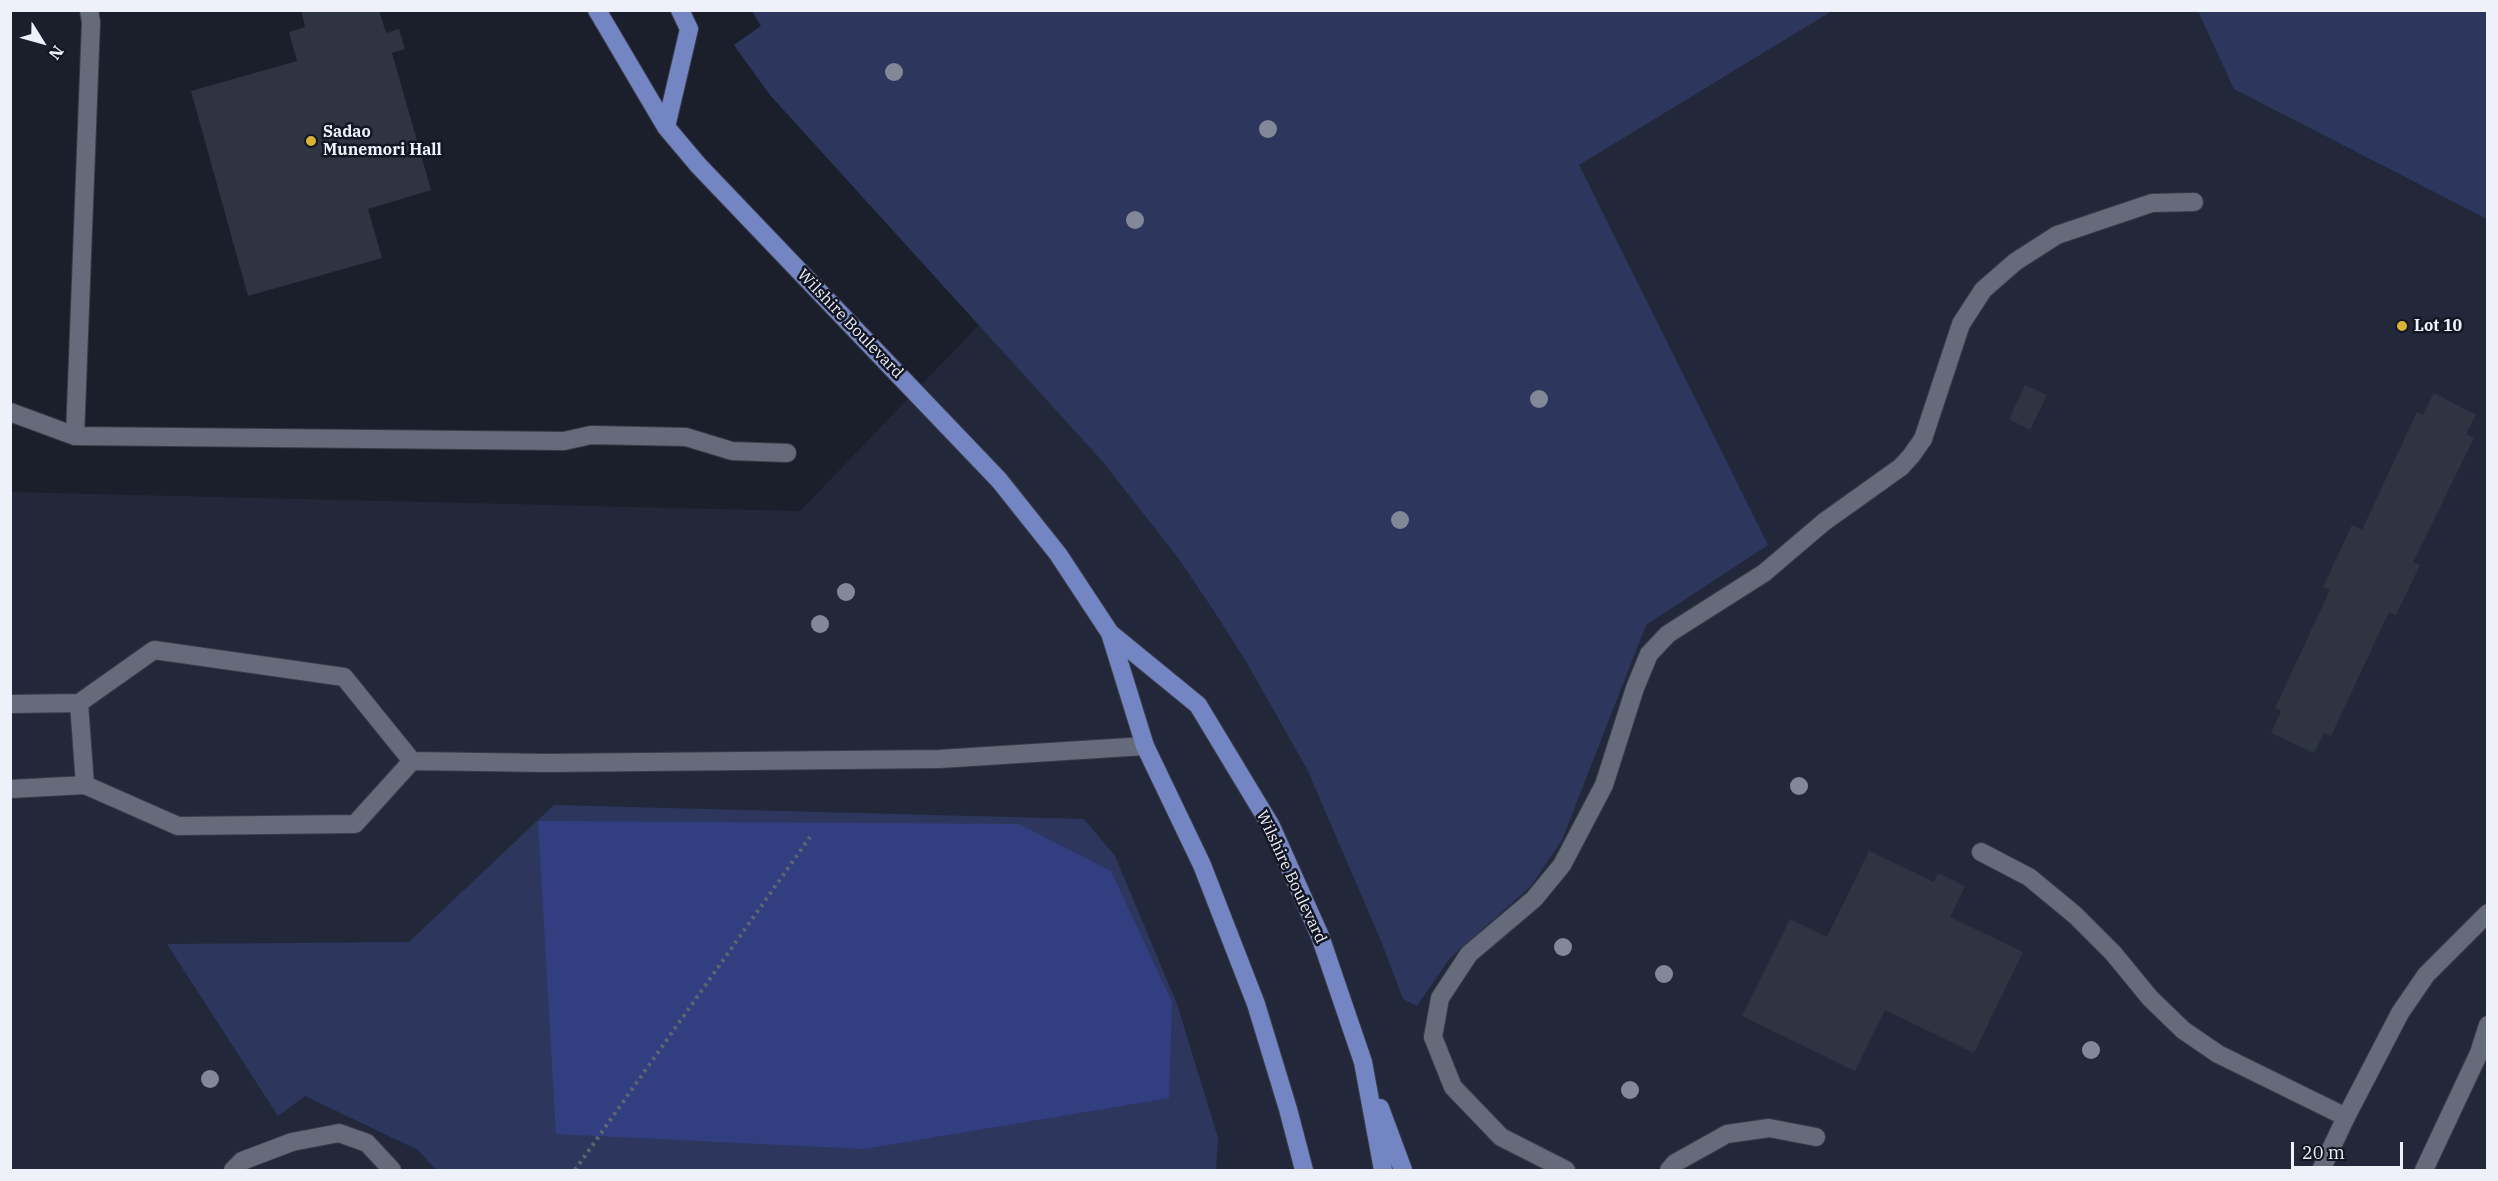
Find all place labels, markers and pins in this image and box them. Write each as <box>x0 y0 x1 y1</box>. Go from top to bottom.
place label: Sadao Munemori Hall <box>323 122 442 160</box>
marker: Sadao Munemori Hall <box>304 134 318 148</box>
place label: Lot 10 <box>2414 316 2462 336</box>
marker: Lot 10 <box>2395 319 2409 333</box>

